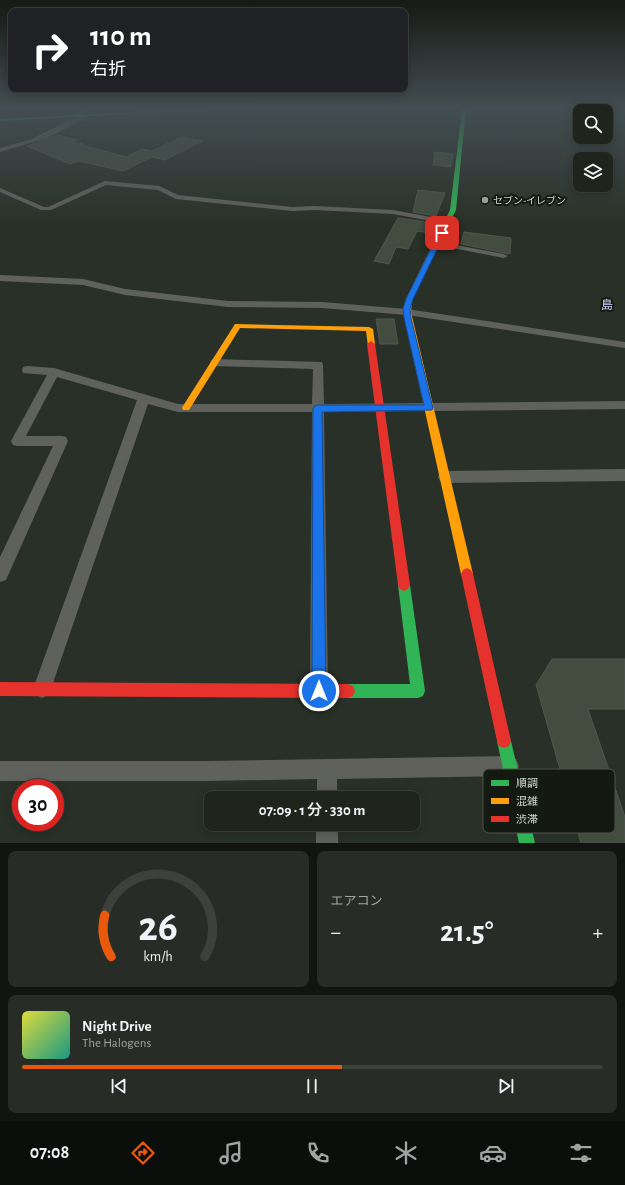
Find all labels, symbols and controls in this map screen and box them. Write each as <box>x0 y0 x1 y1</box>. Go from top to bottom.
text: 110 m <box>90 23 152 51</box>
icon: right <box>24 24 76 76</box>
text: 右折 <box>90 61 126 79</box>
map controls <box>573 104 613 192</box>
button: search <box>573 104 613 144</box>
button: layers <box>573 152 613 192</box>
marker: セブン-イレブン <box>480 195 490 205</box>
place label: セブン-イレブン <box>493 195 566 206</box>
pin <box>425 216 459 250</box>
icon: arrive <box>431 222 453 244</box>
district label: 島 <box>601 298 613 311</box>
position arrow <box>298 670 340 712</box>
legend <box>483 769 615 833</box>
text: 順調 <box>516 778 538 789</box>
speed limit sign: 30 <box>12 779 64 831</box>
text: 混雑 <box>516 795 538 807</box>
text: 07:09 · 1 分 · 330 m <box>259 803 365 818</box>
text: 渋滞 <box>516 814 538 825</box>
text: エアコン <box>331 895 383 908</box>
text: 26 <box>138 907 178 948</box>
text: 21.5° <box>440 917 494 947</box>
text: − <box>331 921 341 943</box>
text: + <box>592 921 603 943</box>
text: km/h <box>144 950 173 964</box>
text: Night Drive <box>82 1019 152 1034</box>
text: The Halogens <box>82 1037 151 1050</box>
icon: previous <box>108 1075 130 1097</box>
icon: pause <box>301 1075 323 1097</box>
icon: next <box>495 1075 517 1097</box>
icon: directions <box>129 1139 157 1167</box>
icon: music <box>217 1139 245 1167</box>
icon: phone <box>304 1139 332 1167</box>
icon: climate <box>392 1139 420 1167</box>
icon: car <box>479 1139 507 1167</box>
icon: filters <box>567 1139 595 1167</box>
text: 07:08 <box>30 1144 69 1162</box>

